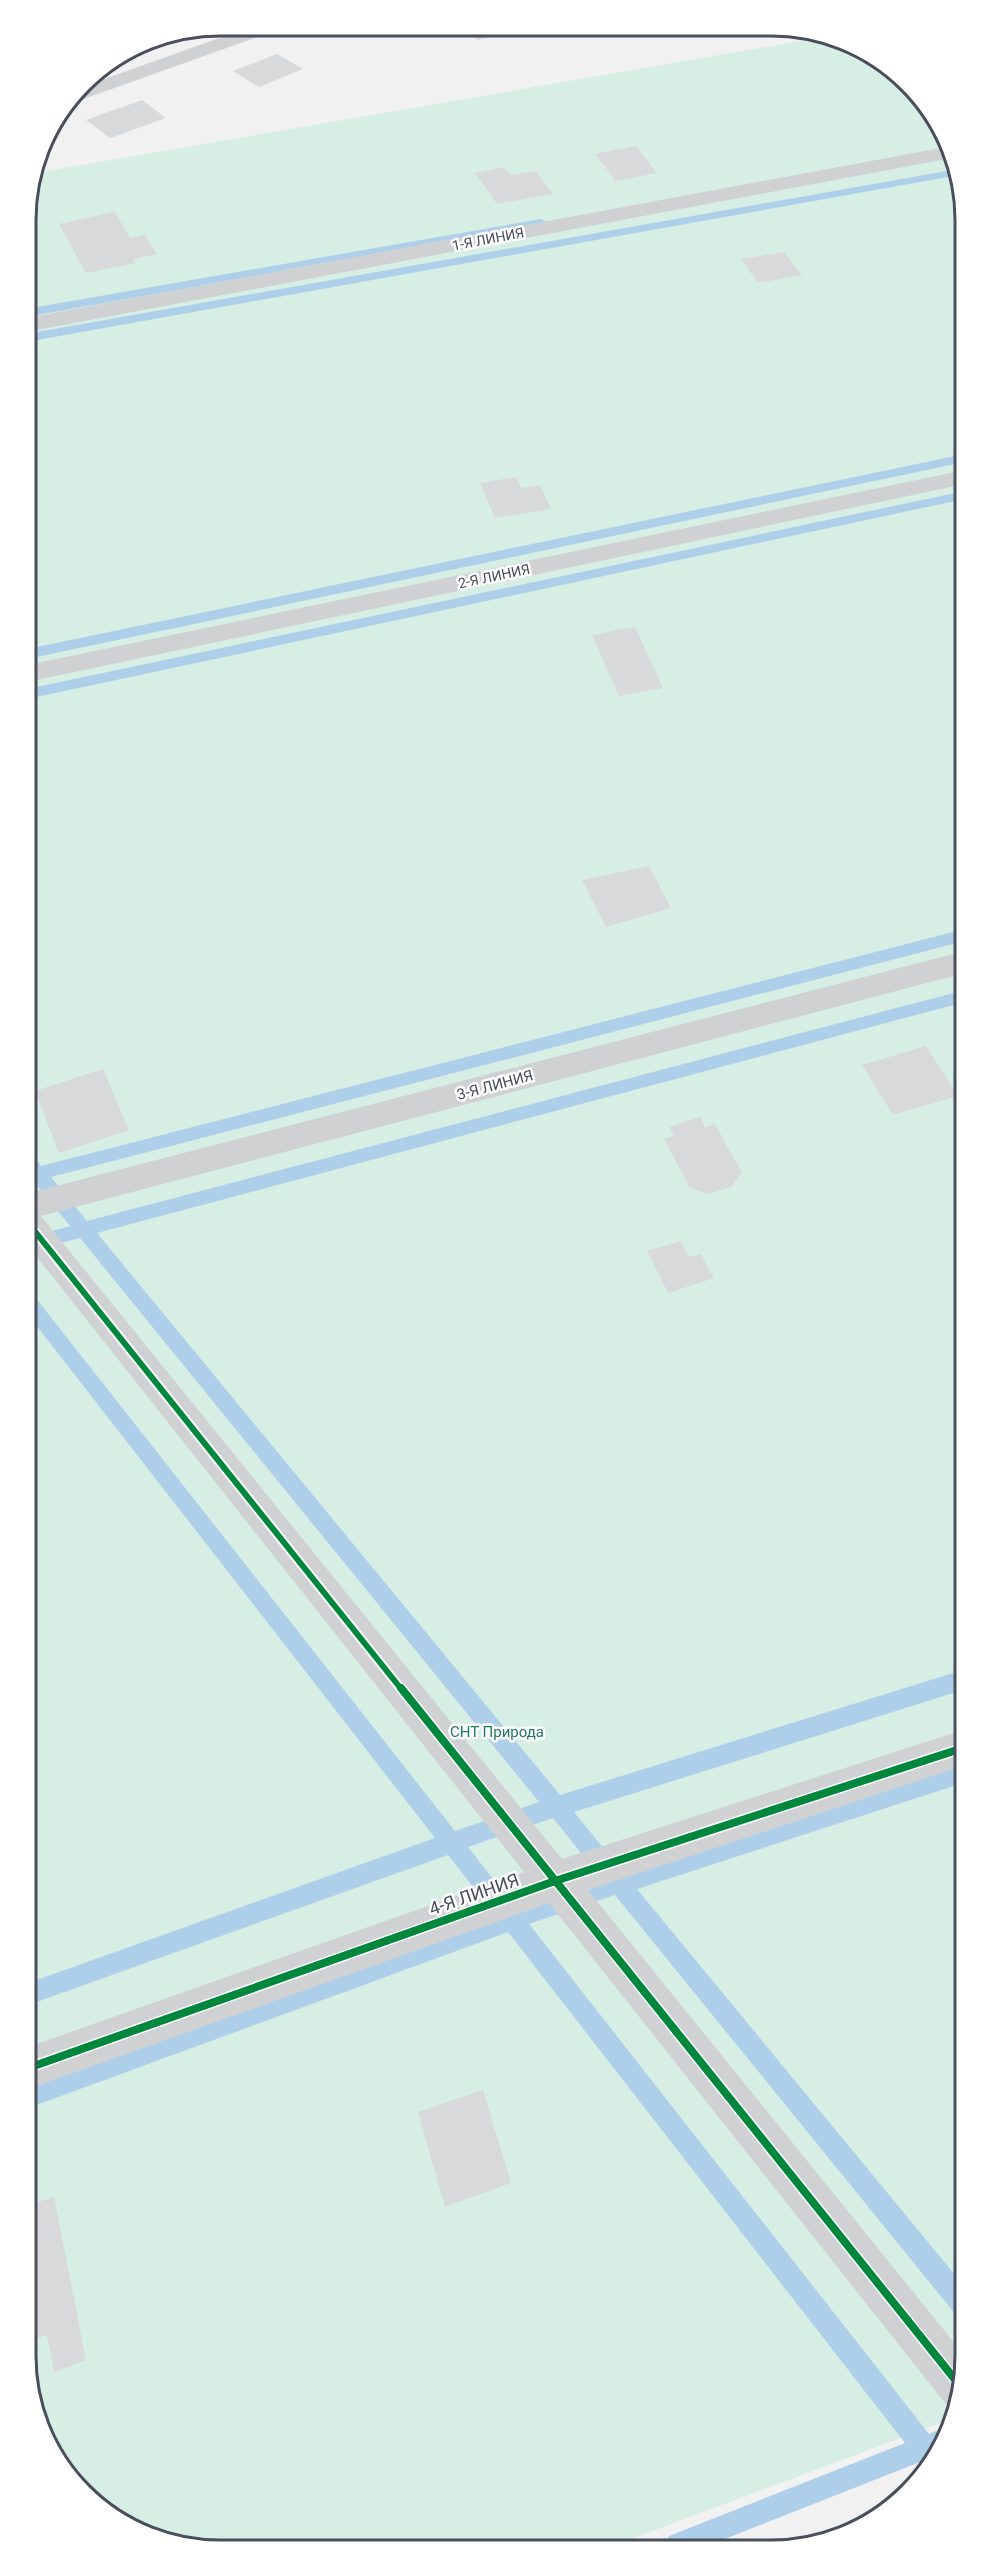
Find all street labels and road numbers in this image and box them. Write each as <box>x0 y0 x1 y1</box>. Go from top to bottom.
street label: 1-Я ЛИНИЯ <box>451 224 525 254</box>
street label: 2-Я ЛИНИЯ <box>457 561 531 591</box>
street label: 3-Я ЛИНИЯ <box>455 1066 535 1104</box>
street label: 4-Я ЛИНИЯ <box>426 1869 522 1919</box>

